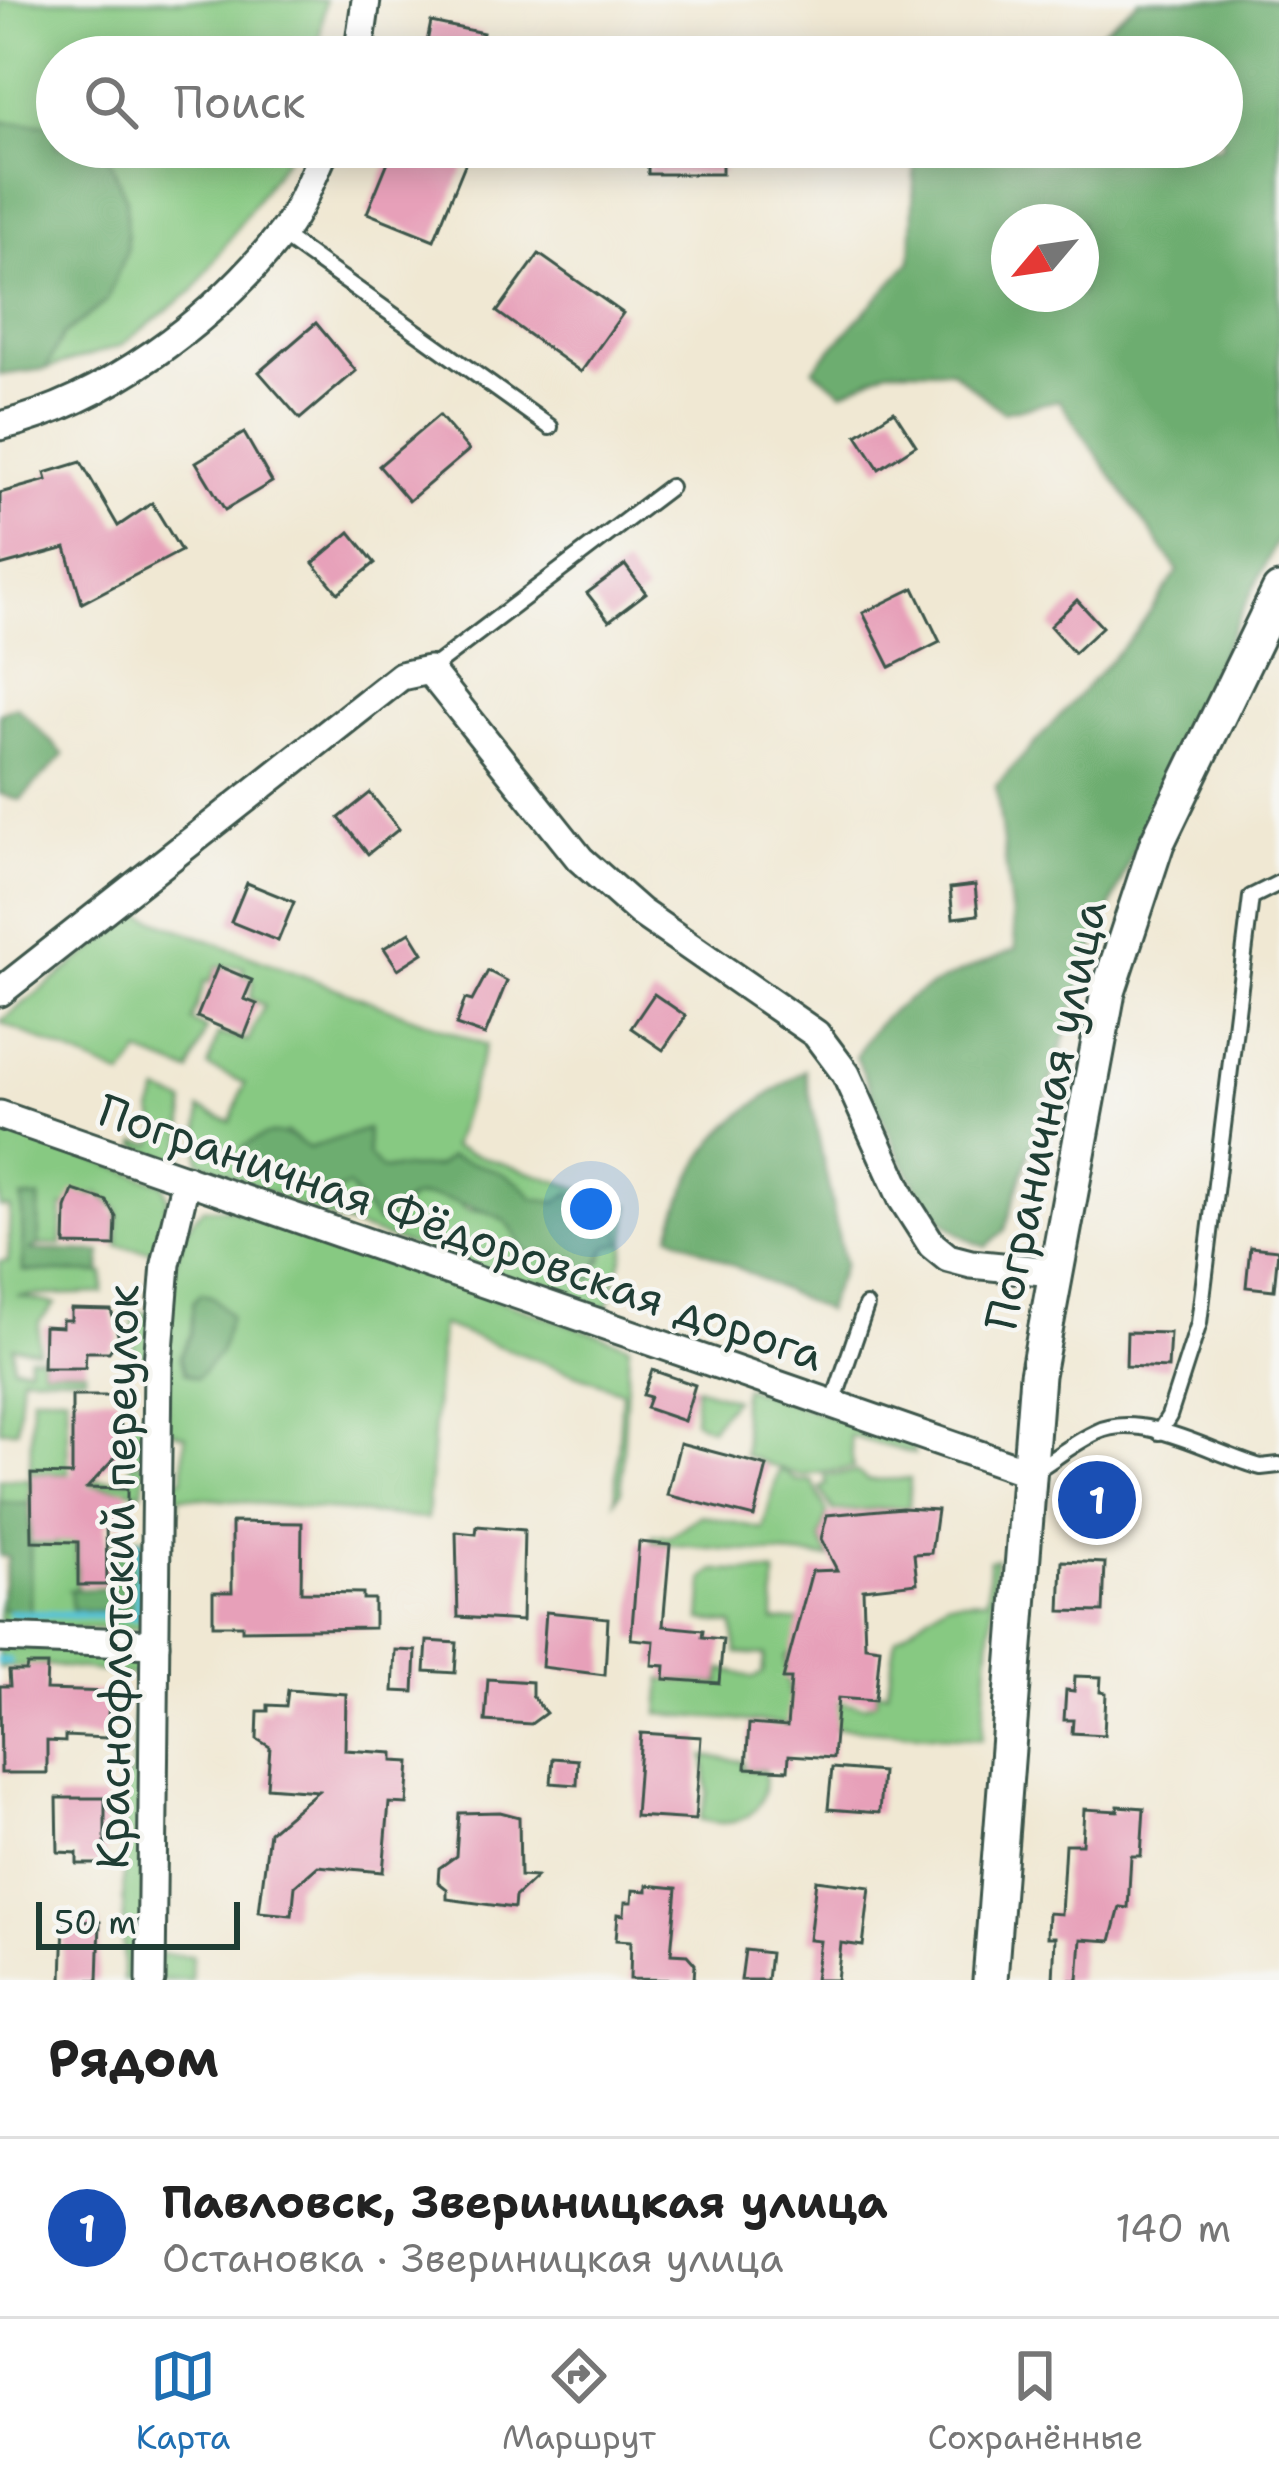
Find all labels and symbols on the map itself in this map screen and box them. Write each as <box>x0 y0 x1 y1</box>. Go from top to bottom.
north arrow <box>991 204 1099 312</box>
street label: Пограничная улица <box>970 894 1120 1336</box>
street label: Пограничная Фёдоровская дорога <box>90 1079 832 1385</box>
your location <box>561 1179 621 1239</box>
street label: Краснофлотский переулок <box>82 1284 152 1870</box>
pin: 1 <box>1058 1455 1136 1545</box>
scale bar <box>36 1896 240 1949</box>

